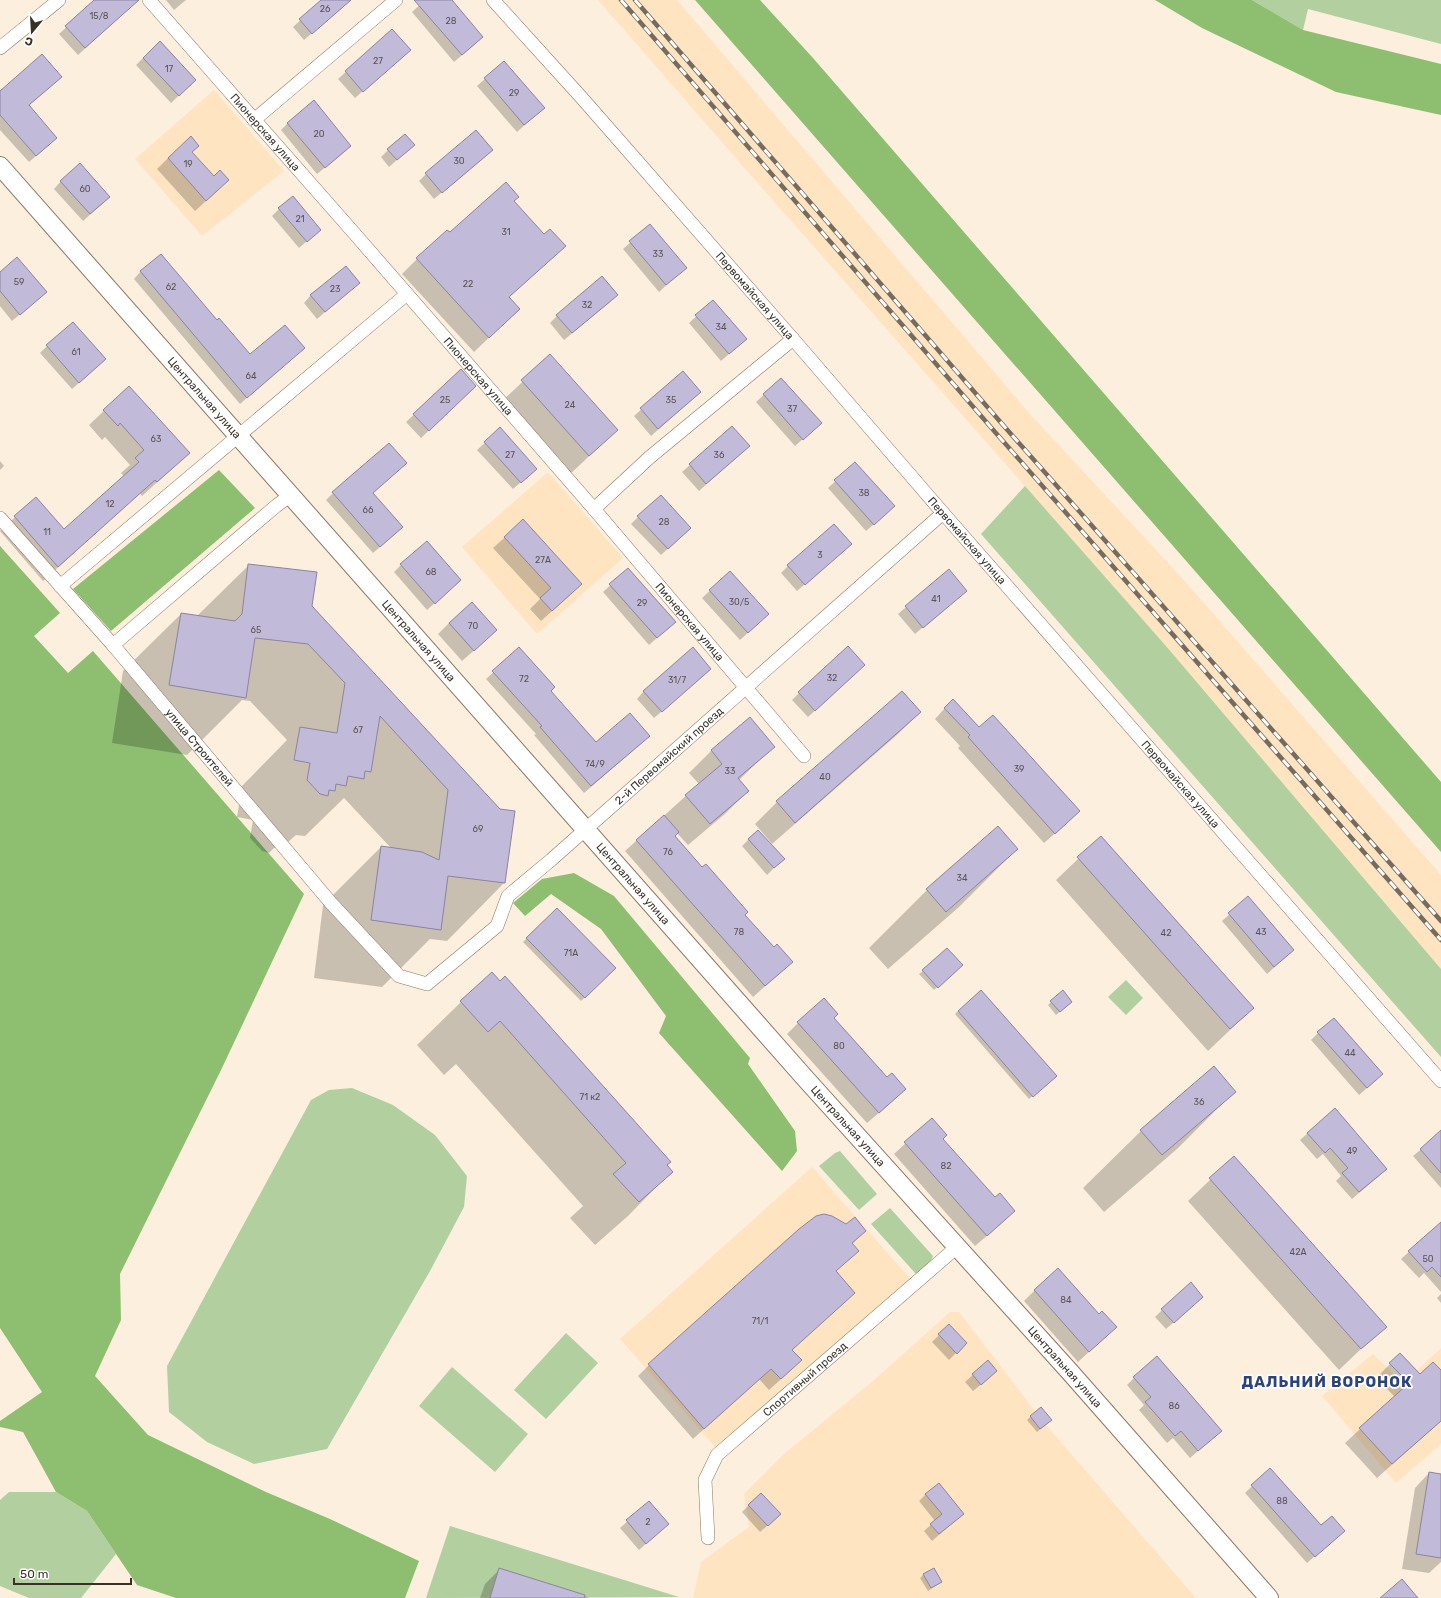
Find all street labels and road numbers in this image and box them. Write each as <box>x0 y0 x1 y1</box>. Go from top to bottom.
street label: Пионерская улица <box>227 91 302 174</box>
street label: Первомайская улица <box>713 250 796 342</box>
street label: Пионерская улица <box>441 335 515 418</box>
street label: Центральная улица <box>165 355 243 441</box>
street label: Первомайская улица <box>925 494 1008 587</box>
street label: Пионерская улица <box>652 580 726 664</box>
street label: Центральная улица <box>379 598 458 684</box>
street label: 2-й Первомайский проезд <box>612 704 726 807</box>
street label: улица Строителей <box>163 706 236 789</box>
street label: Первомайская улица <box>1139 738 1222 831</box>
street label: Центральная улица <box>594 840 672 927</box>
street label: Центральная улица <box>808 1083 888 1169</box>
street label: Центральная улица <box>1025 1324 1104 1410</box>
street label: Спортивный проезд <box>760 1339 850 1419</box>

